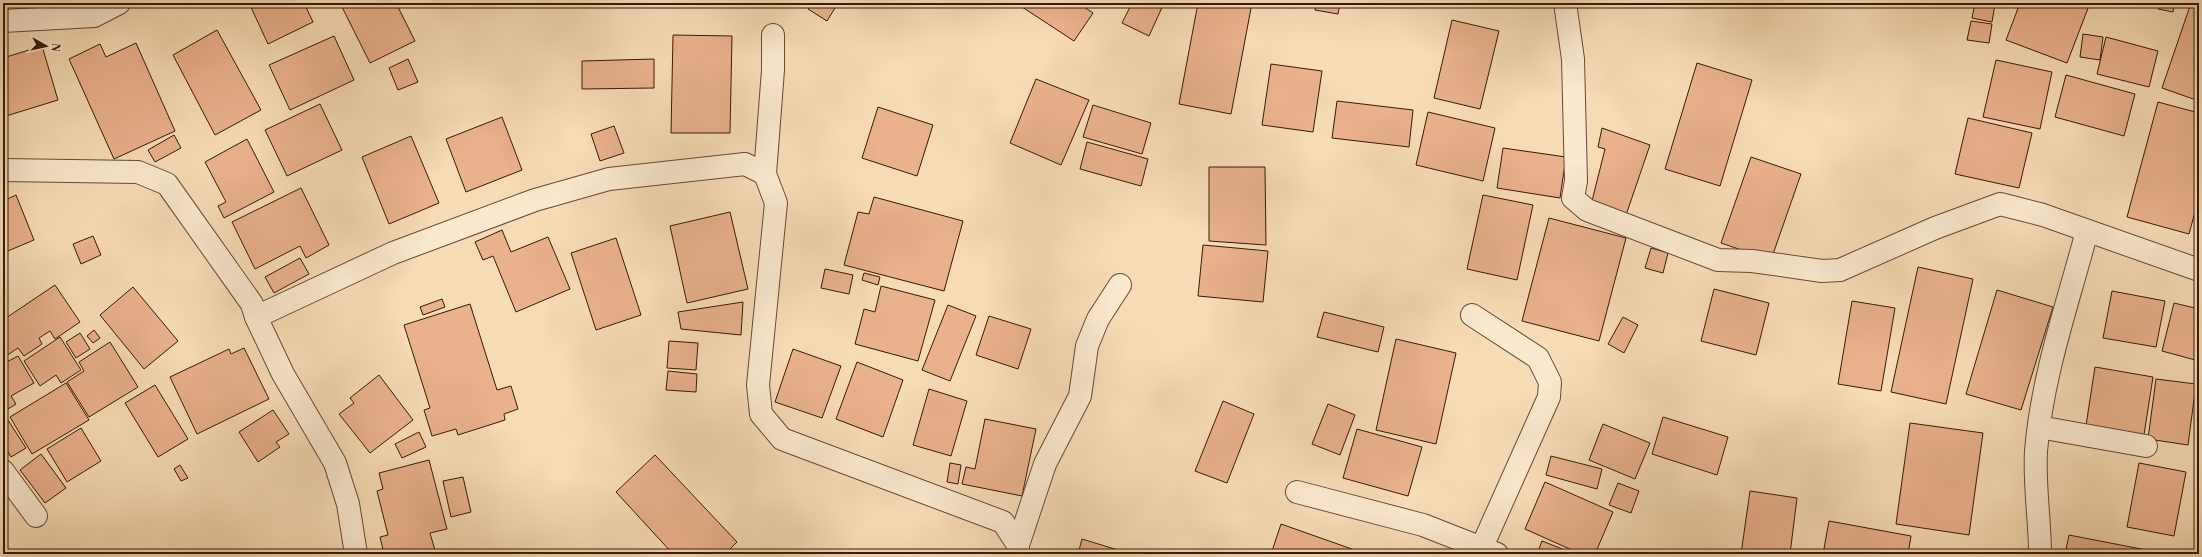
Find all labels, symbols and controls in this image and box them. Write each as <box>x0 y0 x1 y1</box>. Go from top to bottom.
north arrow <box>26 26 66 66</box>
text: N <box>47 42 62 53</box>

